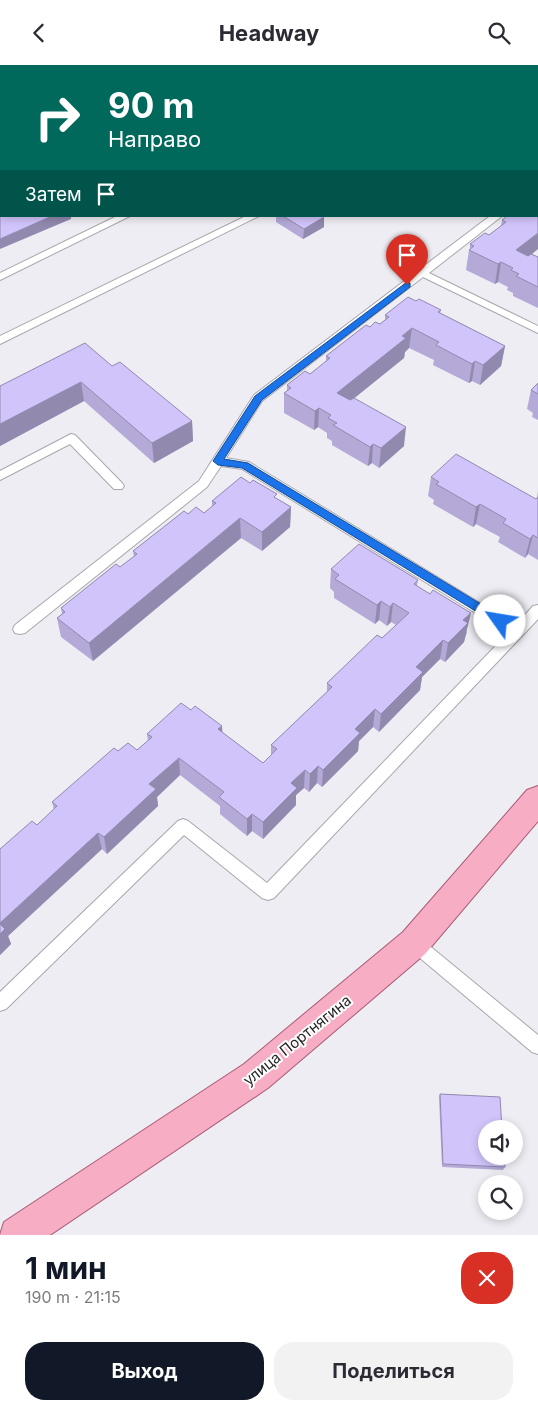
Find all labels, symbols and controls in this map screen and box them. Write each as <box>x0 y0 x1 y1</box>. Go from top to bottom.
icon: back <box>25 19 53 47</box>
icon: search <box>485 19 513 47</box>
text: Headway <box>219 20 319 46</box>
text: 90 m <box>108 84 195 126</box>
icon: right <box>25 85 90 150</box>
text: Направо <box>108 126 201 152</box>
icon: arrive <box>92 180 120 208</box>
text: Затем <box>25 183 82 206</box>
pin <box>386 234 428 285</box>
icon: arrive <box>393 241 421 269</box>
position arrow <box>473 594 525 646</box>
street label: улица Портнягина <box>239 991 355 1089</box>
map controls <box>478 1120 523 1220</box>
button: sound <box>478 1120 523 1165</box>
button: search <box>478 1175 523 1220</box>
text: 1 мин <box>25 1250 107 1286</box>
button: close <box>461 1252 513 1304</box>
text: 190 m · 21:15 <box>25 1287 121 1307</box>
button: Выход <box>25 1342 264 1400</box>
button: Поделиться <box>274 1342 513 1400</box>

